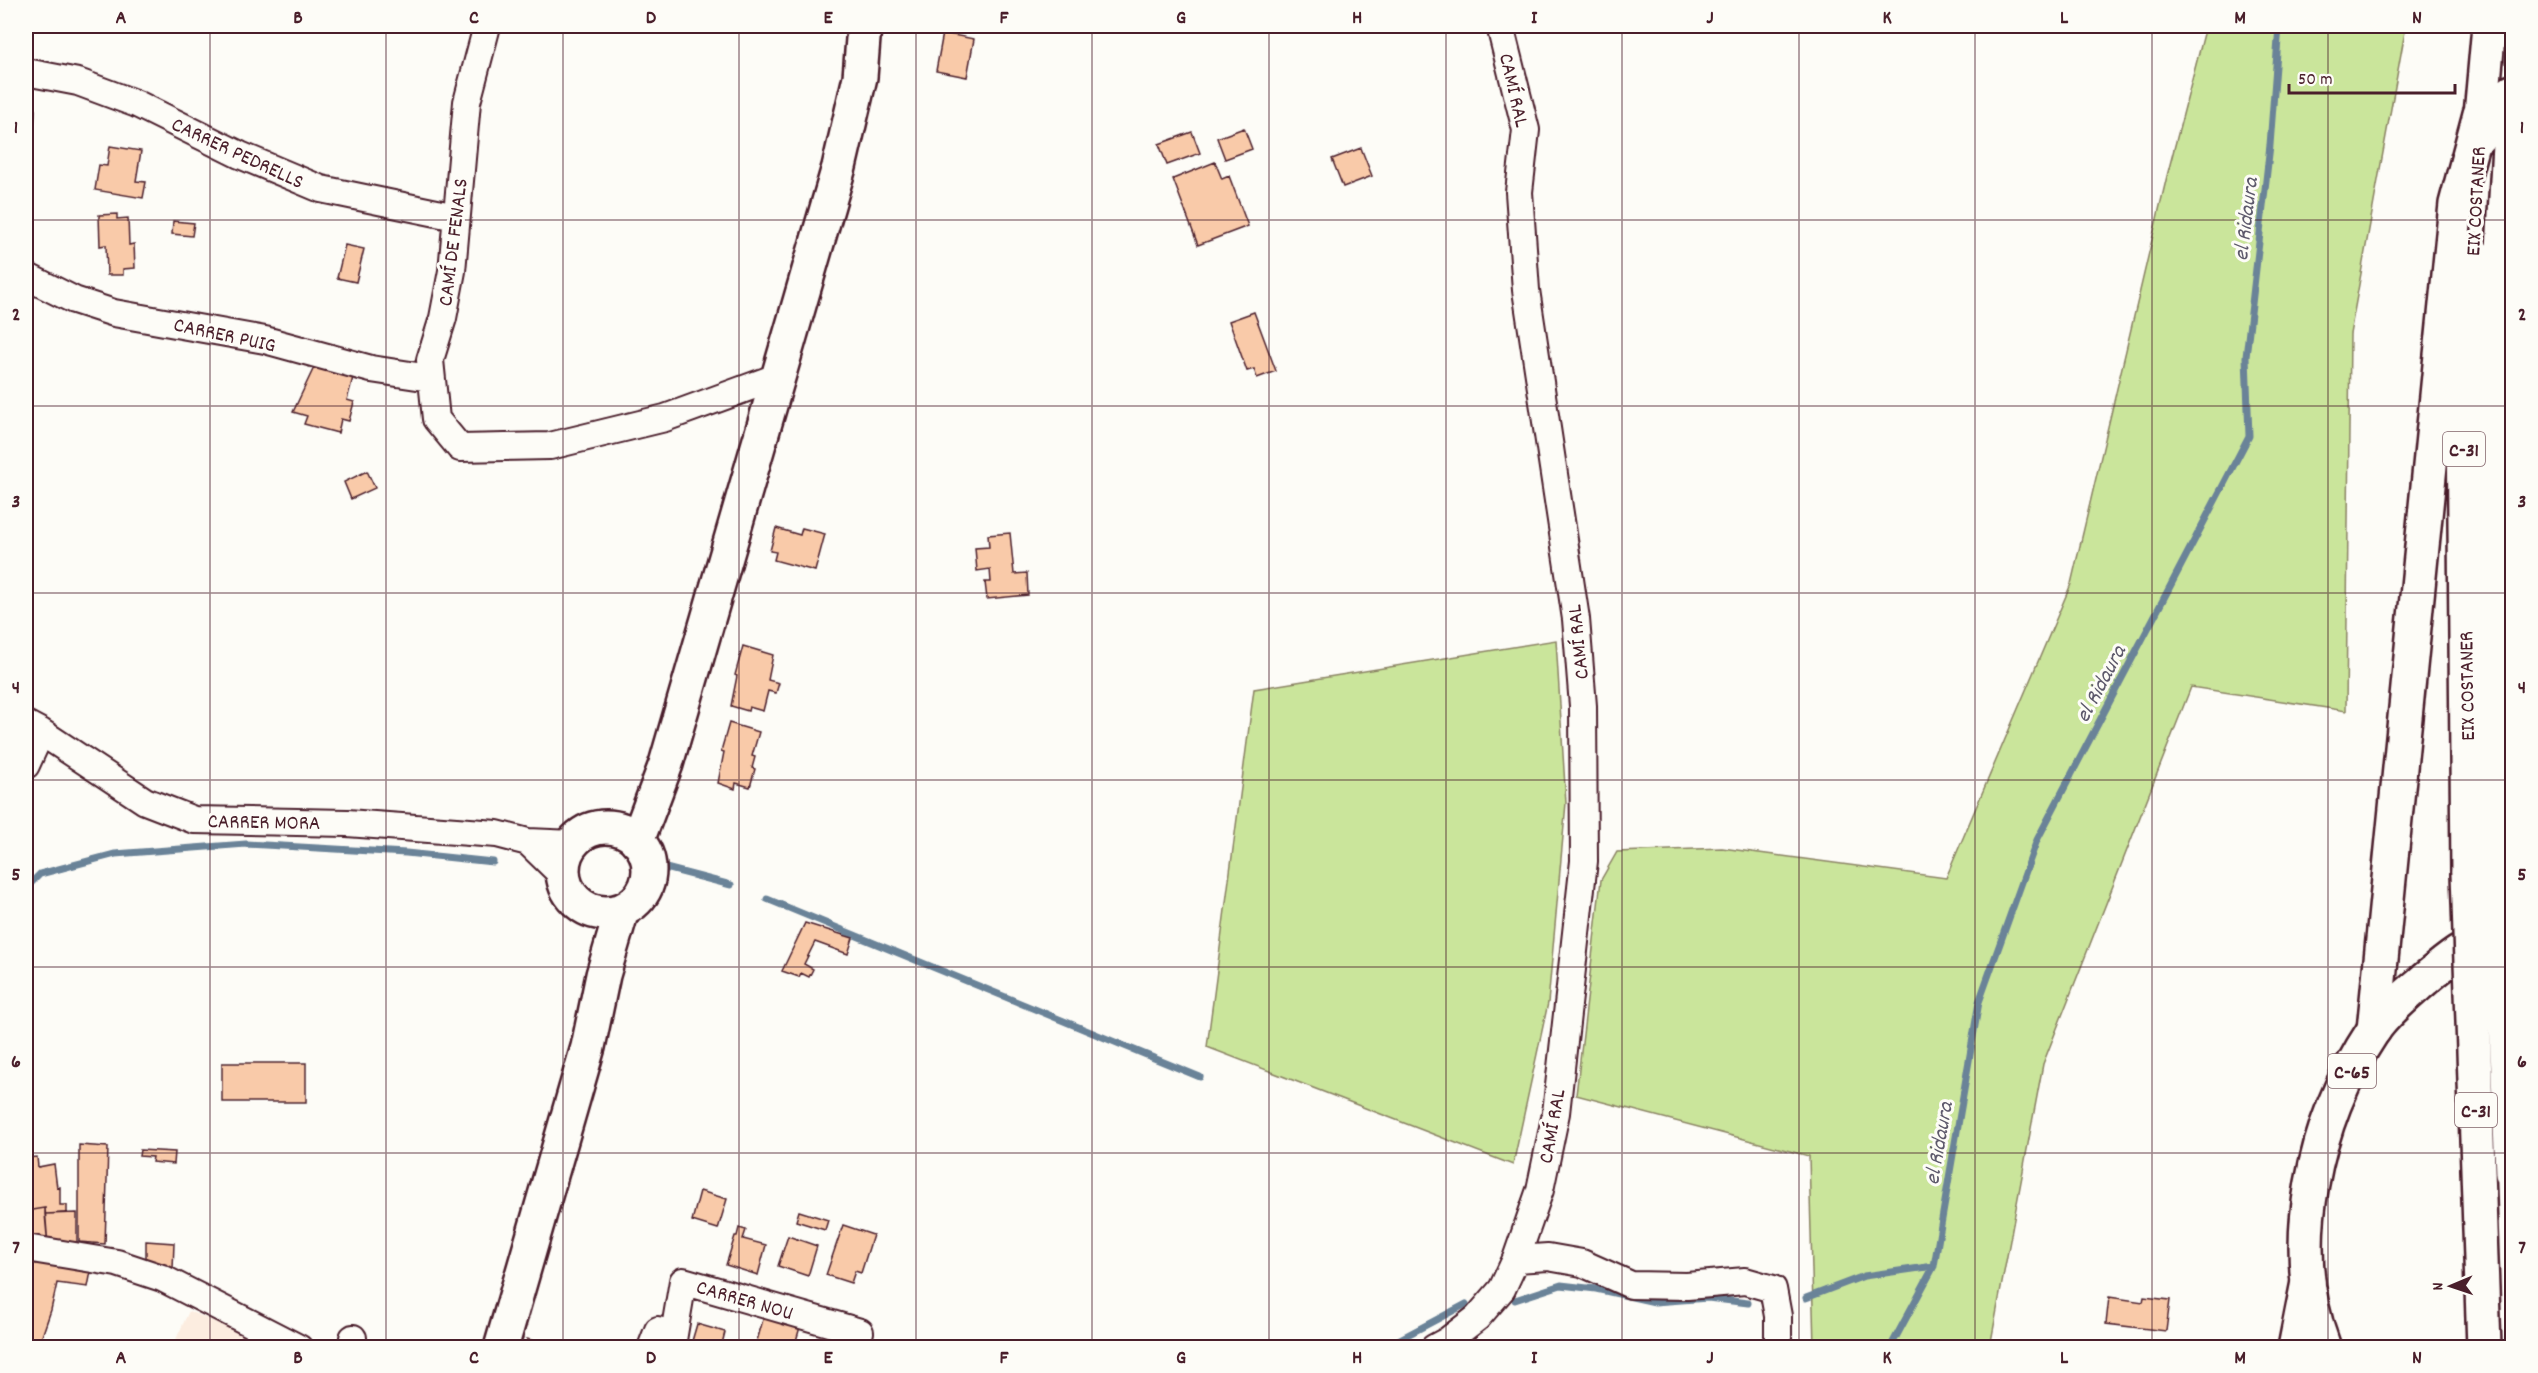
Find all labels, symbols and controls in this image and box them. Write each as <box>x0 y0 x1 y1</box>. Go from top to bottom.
text: A <box>116 5 127 33</box>
text: B <box>293 5 303 33</box>
text: C <box>469 5 479 33</box>
text: D <box>646 5 657 33</box>
text: E <box>823 5 833 33</box>
text: F <box>1000 5 1010 33</box>
text: G <box>1176 5 1186 33</box>
text: H <box>1352 5 1362 33</box>
text: I <box>1531 5 1538 33</box>
text: J <box>1706 5 1714 33</box>
text: K <box>1882 5 1892 33</box>
text: L <box>2060 5 2069 33</box>
text: M <box>2234 5 2246 33</box>
text: N <box>2412 5 2422 33</box>
street label: CAMÍ RAL <box>1489 51 1535 131</box>
scale bar <box>2289 57 2456 95</box>
text: 50 m <box>2298 68 2333 93</box>
street label: CARRER PEDRELLS <box>166 111 308 199</box>
text: 1 <box>14 115 18 143</box>
text: 1 <box>2520 115 2524 143</box>
street label: EIX COSTANER <box>2460 145 2496 257</box>
water label: el Ridaura <box>2227 175 2268 263</box>
street label: CAMÍ DE FENALS <box>432 177 478 308</box>
text: 2 <box>12 302 20 330</box>
text: 2 <box>2518 302 2526 330</box>
street label: CARRER PUIG <box>171 311 278 362</box>
road number: C-31 <box>2443 432 2485 466</box>
text: 3 <box>12 489 20 517</box>
text: 3 <box>2518 489 2526 517</box>
street label: CAMÍ RAL <box>1561 602 1599 681</box>
street label: EIX COSTANER <box>2453 631 2485 741</box>
water label: el Ridaura <box>2069 639 2136 729</box>
text: 4 <box>12 675 20 703</box>
text: 4 <box>2518 675 2526 703</box>
street label: CARRER MORA <box>207 808 321 840</box>
text: 5 <box>11 862 21 890</box>
text: 5 <box>2517 862 2527 890</box>
text: 6 <box>11 1049 21 1077</box>
text: 6 <box>2517 1049 2527 1077</box>
road number: C-65 <box>2328 1054 2376 1088</box>
street label: CAMÍ RAL <box>1533 1087 1575 1166</box>
road number: C-31 <box>2455 1093 2497 1127</box>
water label: el Ridaura <box>1918 1098 1963 1187</box>
text: 7 <box>12 1235 20 1263</box>
text: 7 <box>2518 1235 2526 1263</box>
north arrow <box>2421 1256 2481 1316</box>
street label: CARRER NOU <box>692 1274 796 1330</box>
text: N <box>2427 1282 2450 1291</box>
text: A <box>116 1345 127 1373</box>
text: B <box>293 1345 303 1373</box>
text: C <box>469 1345 479 1373</box>
text: D <box>646 1345 657 1373</box>
text: E <box>823 1345 833 1373</box>
text: F <box>1000 1345 1010 1373</box>
text: G <box>1176 1345 1186 1373</box>
text: H <box>1352 1345 1362 1373</box>
text: I <box>1531 1345 1538 1373</box>
text: J <box>1706 1345 1714 1373</box>
text: K <box>1882 1345 1892 1373</box>
text: L <box>2060 1345 2069 1373</box>
text: M <box>2234 1345 2246 1373</box>
text: N <box>2412 1345 2422 1373</box>

